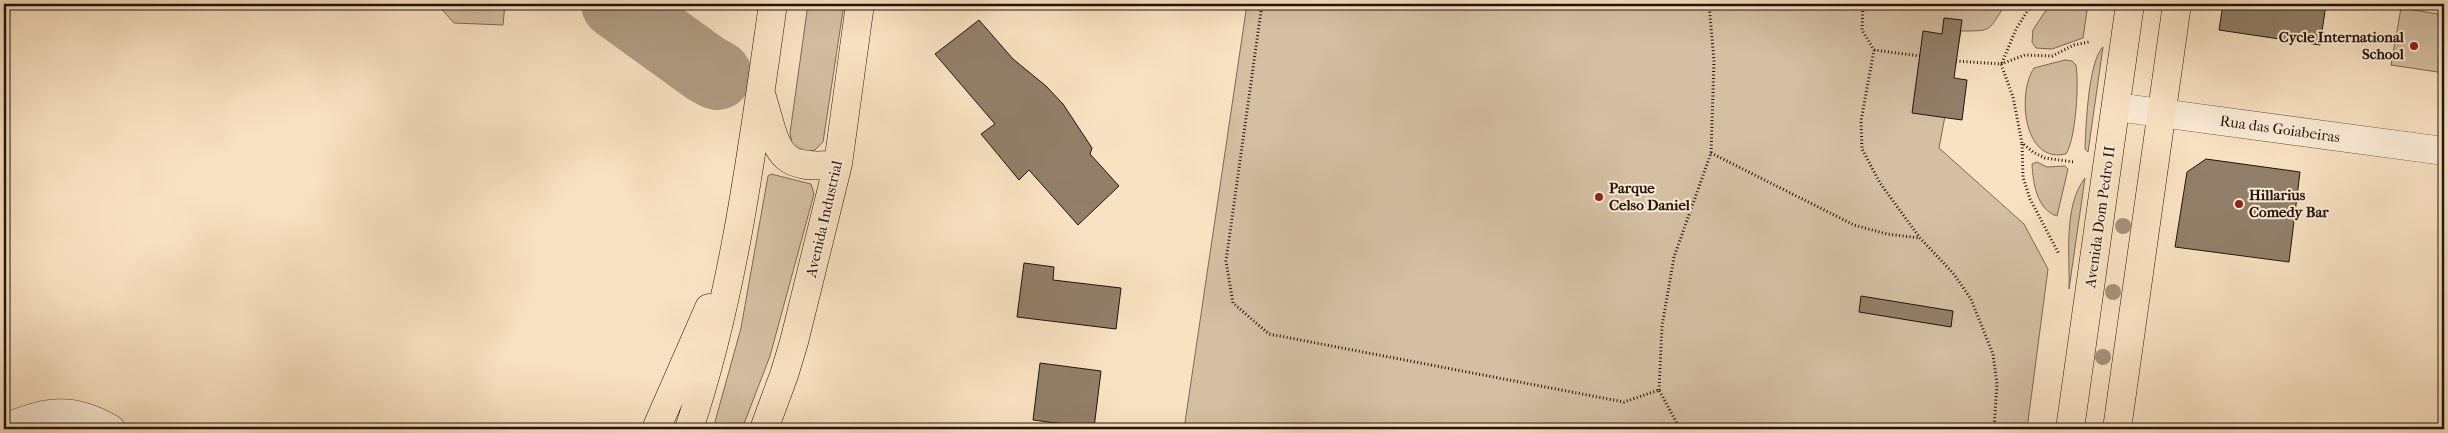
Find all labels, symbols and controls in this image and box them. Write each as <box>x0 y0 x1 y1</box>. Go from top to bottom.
place label: Cycle International School <box>2279 28 2405 63</box>
marker: Cycle International School <box>2408 40 2420 52</box>
street label: Rua das Goiabeiras <box>2219 112 2342 146</box>
street label: Avenida Dom Pedro II <box>2081 145 2119 290</box>
street label: Avenida Industrial <box>802 159 846 280</box>
place label: Parque Celso Daniel <box>1609 179 1691 214</box>
place label: Hillarius Comedy Bar <box>2249 186 2329 221</box>
marker: Parque Celso Daniel <box>1593 191 1605 203</box>
marker: Hillarius Comedy Bar <box>2233 198 2245 210</box>

